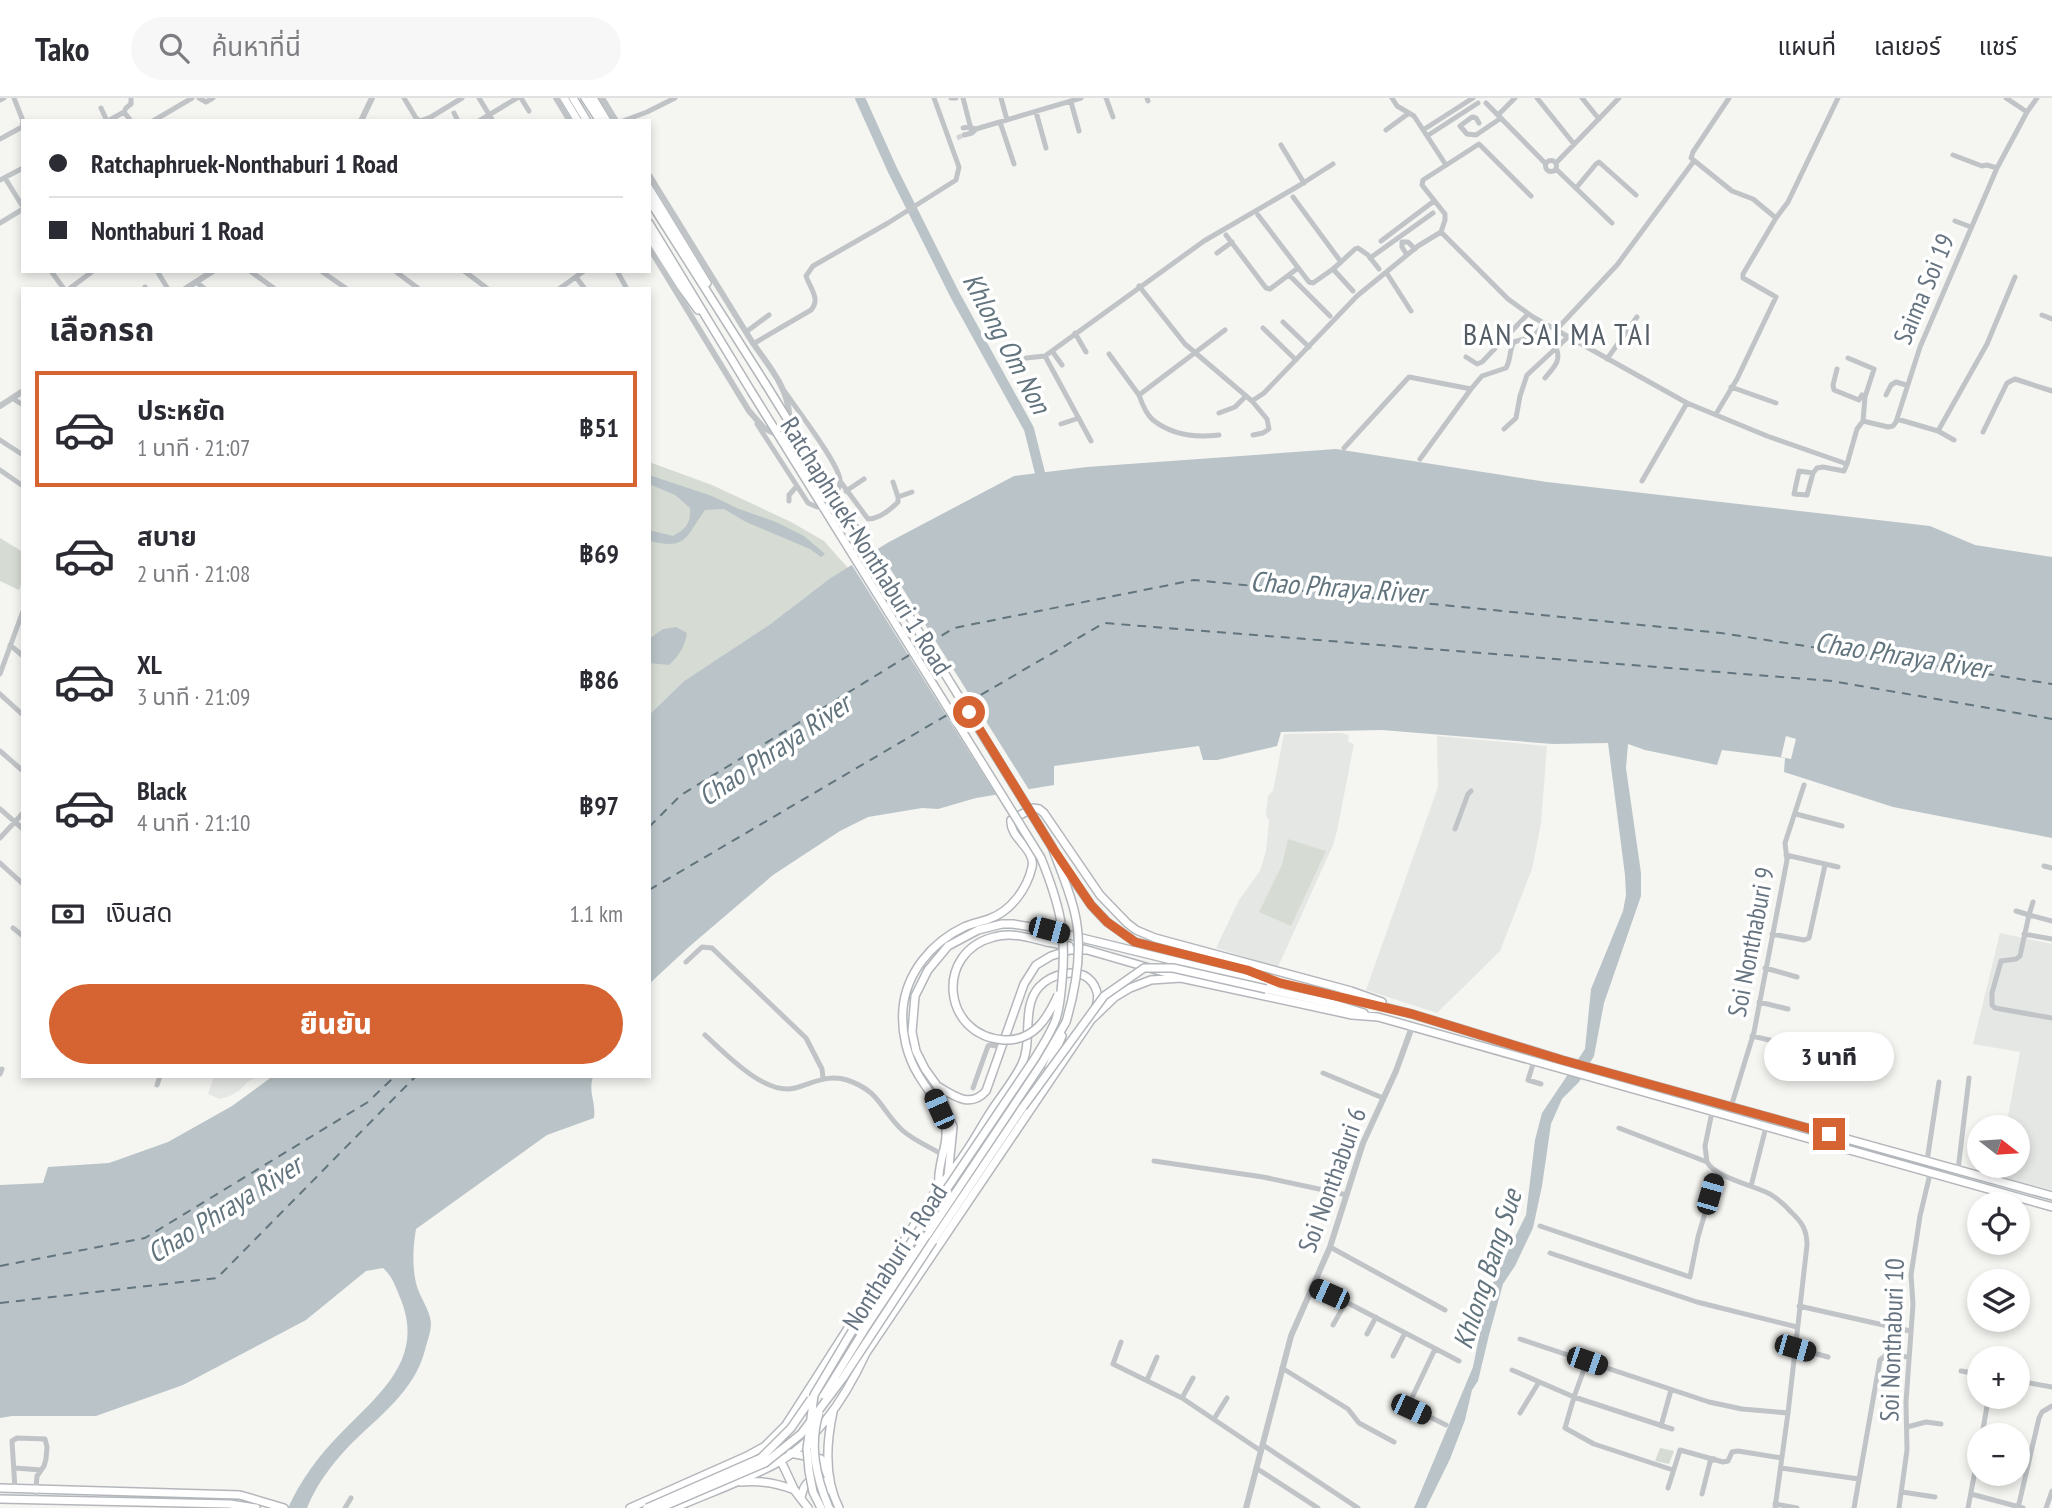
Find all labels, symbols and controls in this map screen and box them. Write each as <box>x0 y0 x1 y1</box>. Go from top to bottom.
search box <box>131 17 621 80</box>
text: Tako <box>35 27 89 70</box>
icon: search <box>155 29 193 67</box>
text: ค้นหาที่นี่ <box>211 30 301 63</box>
text: แผนที่ <box>1778 31 1836 62</box>
text: เลเยอร์ <box>1874 31 1941 62</box>
text: แชร์ <box>1979 31 2017 62</box>
text: Ratchaphruek-Nonthaburi 1 Road <box>91 147 398 180</box>
text: Nonthaburi 1 Road <box>91 214 264 247</box>
street label: Saima Soi 19 <box>1886 229 1962 349</box>
water label: Khlong Om Non <box>955 266 1061 421</box>
text: เลือกรถ <box>49 308 154 350</box>
district label: BAN SAI MA TAI <box>1463 314 1653 353</box>
text: ประหยัด <box>137 394 225 427</box>
icon: car <box>53 398 116 461</box>
text: ฿51 <box>579 411 619 444</box>
street label: Ratchaphruek-Nonthaburi 1 Road <box>774 411 959 681</box>
text: 1 นาที · 21:07 <box>137 433 250 462</box>
text: สบาย <box>137 520 197 553</box>
icon: car <box>53 524 116 587</box>
text: ฿69 <box>579 537 619 570</box>
text: 2 นาที · 21:08 <box>137 559 250 588</box>
water label: Chao Phraya River <box>1249 562 1431 611</box>
water label: Chao Phraya River <box>1813 623 1996 687</box>
text: XL <box>137 648 162 681</box>
icon: car <box>53 650 116 713</box>
text: ฿86 <box>579 663 619 696</box>
text: 3 นาที · 21:09 <box>137 682 250 711</box>
water label: Chao Phraya River <box>691 683 860 814</box>
route start <box>953 696 985 728</box>
text: Black <box>137 774 187 807</box>
icon: car <box>53 776 116 839</box>
text: ฿97 <box>579 789 619 822</box>
text: 4 นาที · 21:10 <box>137 808 250 837</box>
street label: Soi Nonthaburi 9 <box>1720 864 1781 1020</box>
icon: cash <box>49 895 87 933</box>
text: เงินสด <box>105 896 172 929</box>
text: 1.1 km <box>569 899 623 928</box>
car <box>1026 914 1073 946</box>
button: ยืนยัน <box>49 984 623 1064</box>
callout: 3 นาที <box>1764 1032 1894 1082</box>
text: 3 นาที <box>1801 1042 1857 1071</box>
car <box>921 1086 958 1132</box>
street label: Soi Nonthaburi 6 <box>1290 1103 1373 1257</box>
north arrow <box>1967 1115 2030 1178</box>
map controls <box>1967 1115 2030 1486</box>
route end <box>1813 1118 1845 1150</box>
water label: Chao Phraya River <box>140 1144 312 1271</box>
car <box>1695 1171 1726 1217</box>
street label: Nonthaburi 1 Road <box>835 1177 954 1336</box>
water label: Khlong Bang Sue <box>1443 1182 1530 1353</box>
button: locate <box>1967 1192 2030 1255</box>
street label: Soi Nonthaburi 10 <box>1872 1258 1911 1422</box>
button: layers <box>1967 1269 2030 1332</box>
car <box>1306 1276 1353 1312</box>
car <box>1772 1332 1819 1364</box>
car <box>1564 1344 1611 1378</box>
button: + <box>1967 1346 2030 1409</box>
car <box>1388 1391 1435 1427</box>
button: − <box>1967 1423 2030 1486</box>

